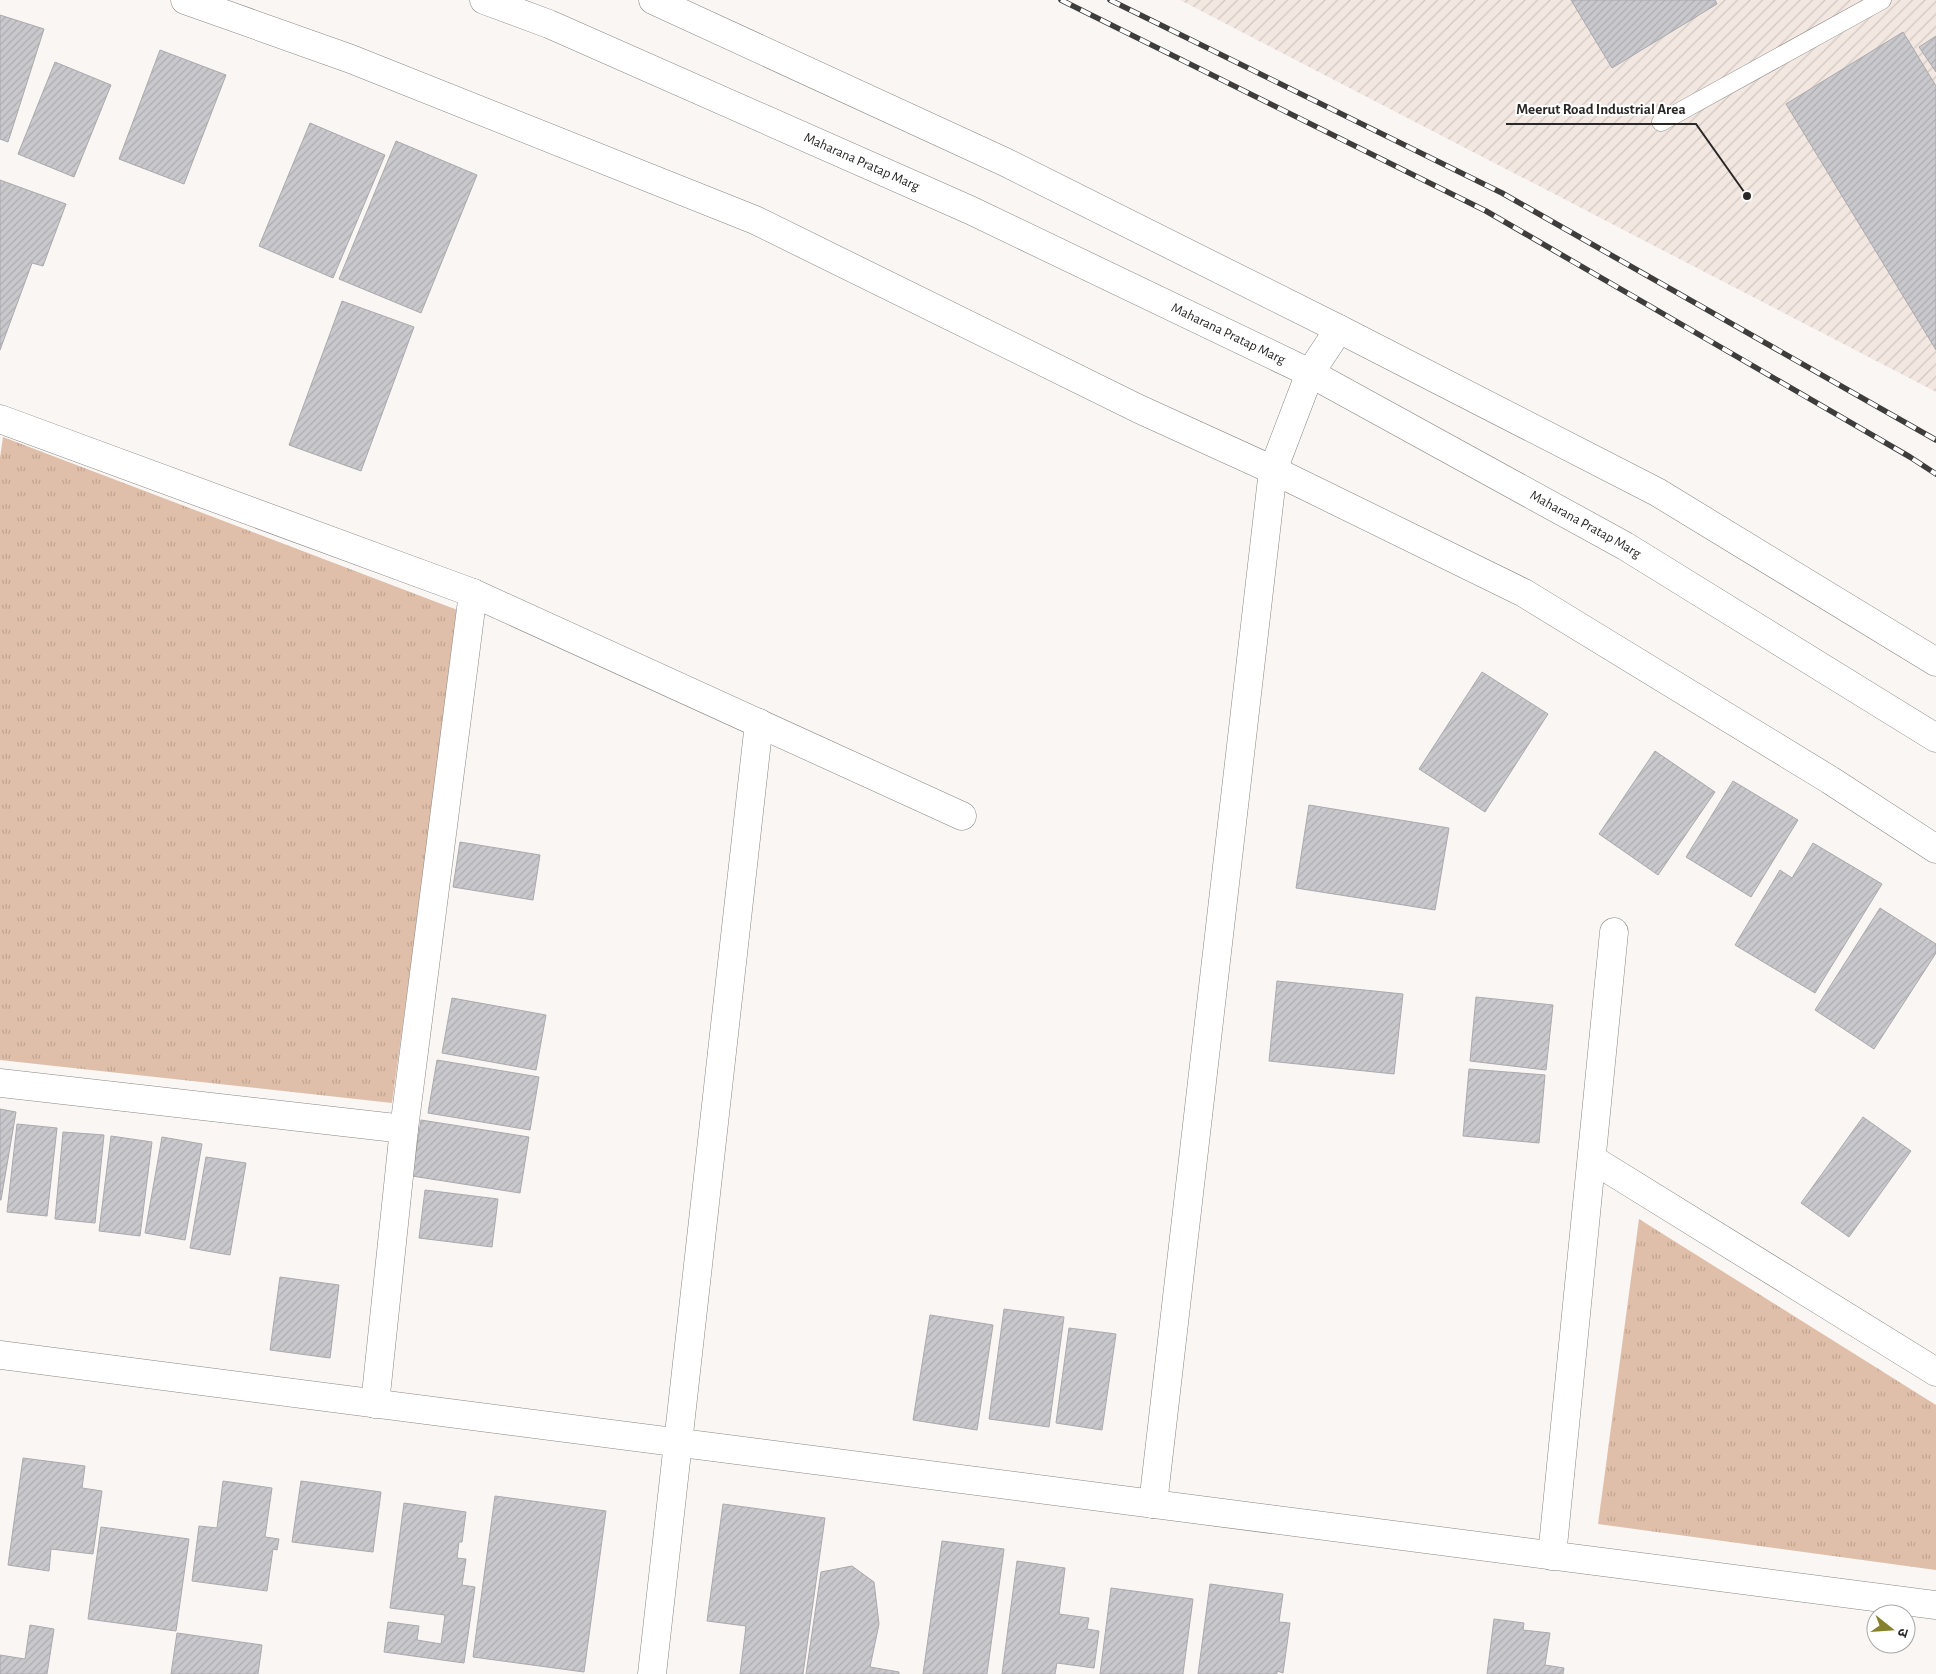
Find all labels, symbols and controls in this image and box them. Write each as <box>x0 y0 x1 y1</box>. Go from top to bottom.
callout: Meerut Road Industrial Area <box>1506 94 1696 124</box>
text: Meerut Road Industrial Area <box>1516 102 1686 117</box>
street label: Maharana Pratap Marg <box>802 131 922 194</box>
street label: Maharana Pratap Marg <box>1169 301 1288 367</box>
street label: Maharana Pratap Marg <box>1528 488 1644 561</box>
north arrow <box>1866 1604 1916 1654</box>
text: उ <box>1894 1627 1910 1639</box>

